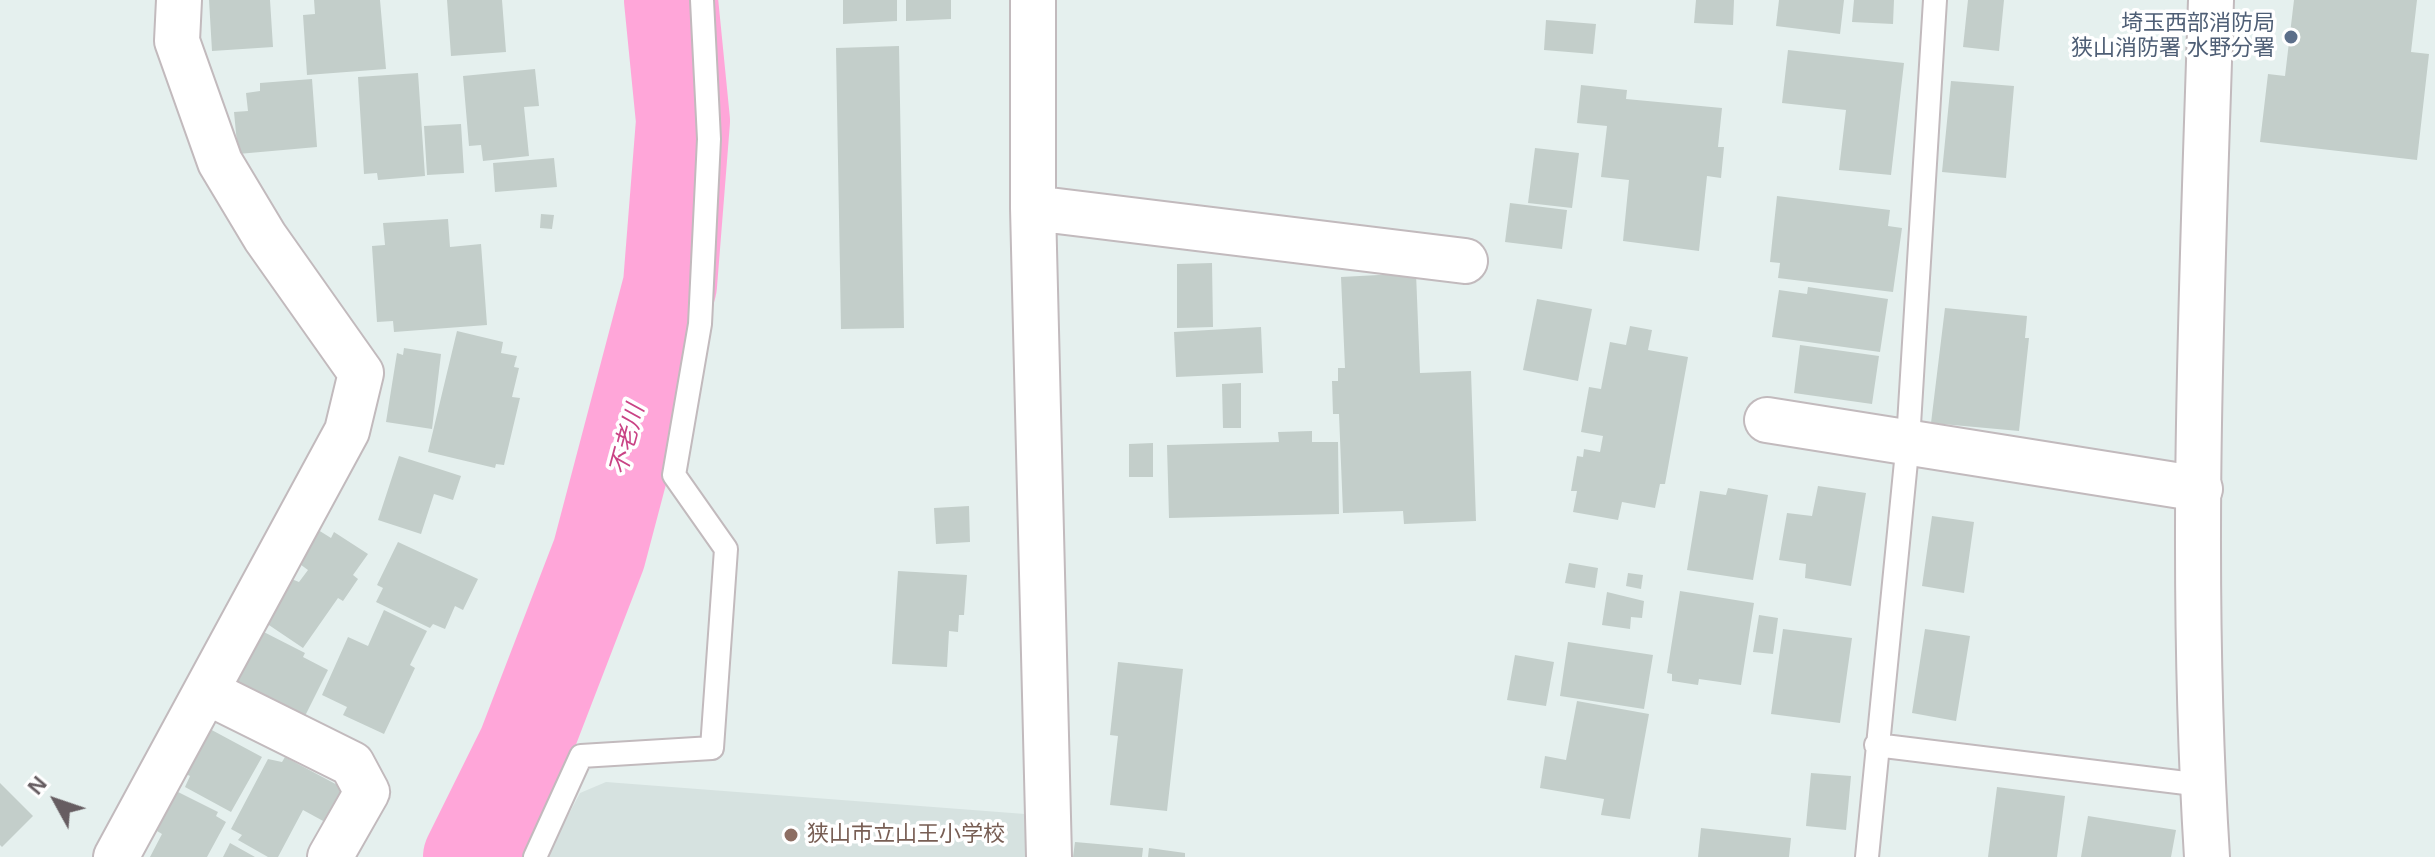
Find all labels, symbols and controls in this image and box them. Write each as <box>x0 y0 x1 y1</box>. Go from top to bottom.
place label: 埼玉西部消防局 狭山消防署 水野分署 <box>2071 11 2275 62</box>
marker: 埼玉西部消防局 狭山消防署 水野分署 <box>2282 28 2300 46</box>
water label: 不老川 <box>605 401 651 479</box>
north arrow <box>16 761 96 841</box>
text: N <box>23 771 52 799</box>
place label: 狭山市立山王小学校 <box>807 822 1005 848</box>
marker: 狭山市立山王小学校 <box>782 826 800 844</box>

